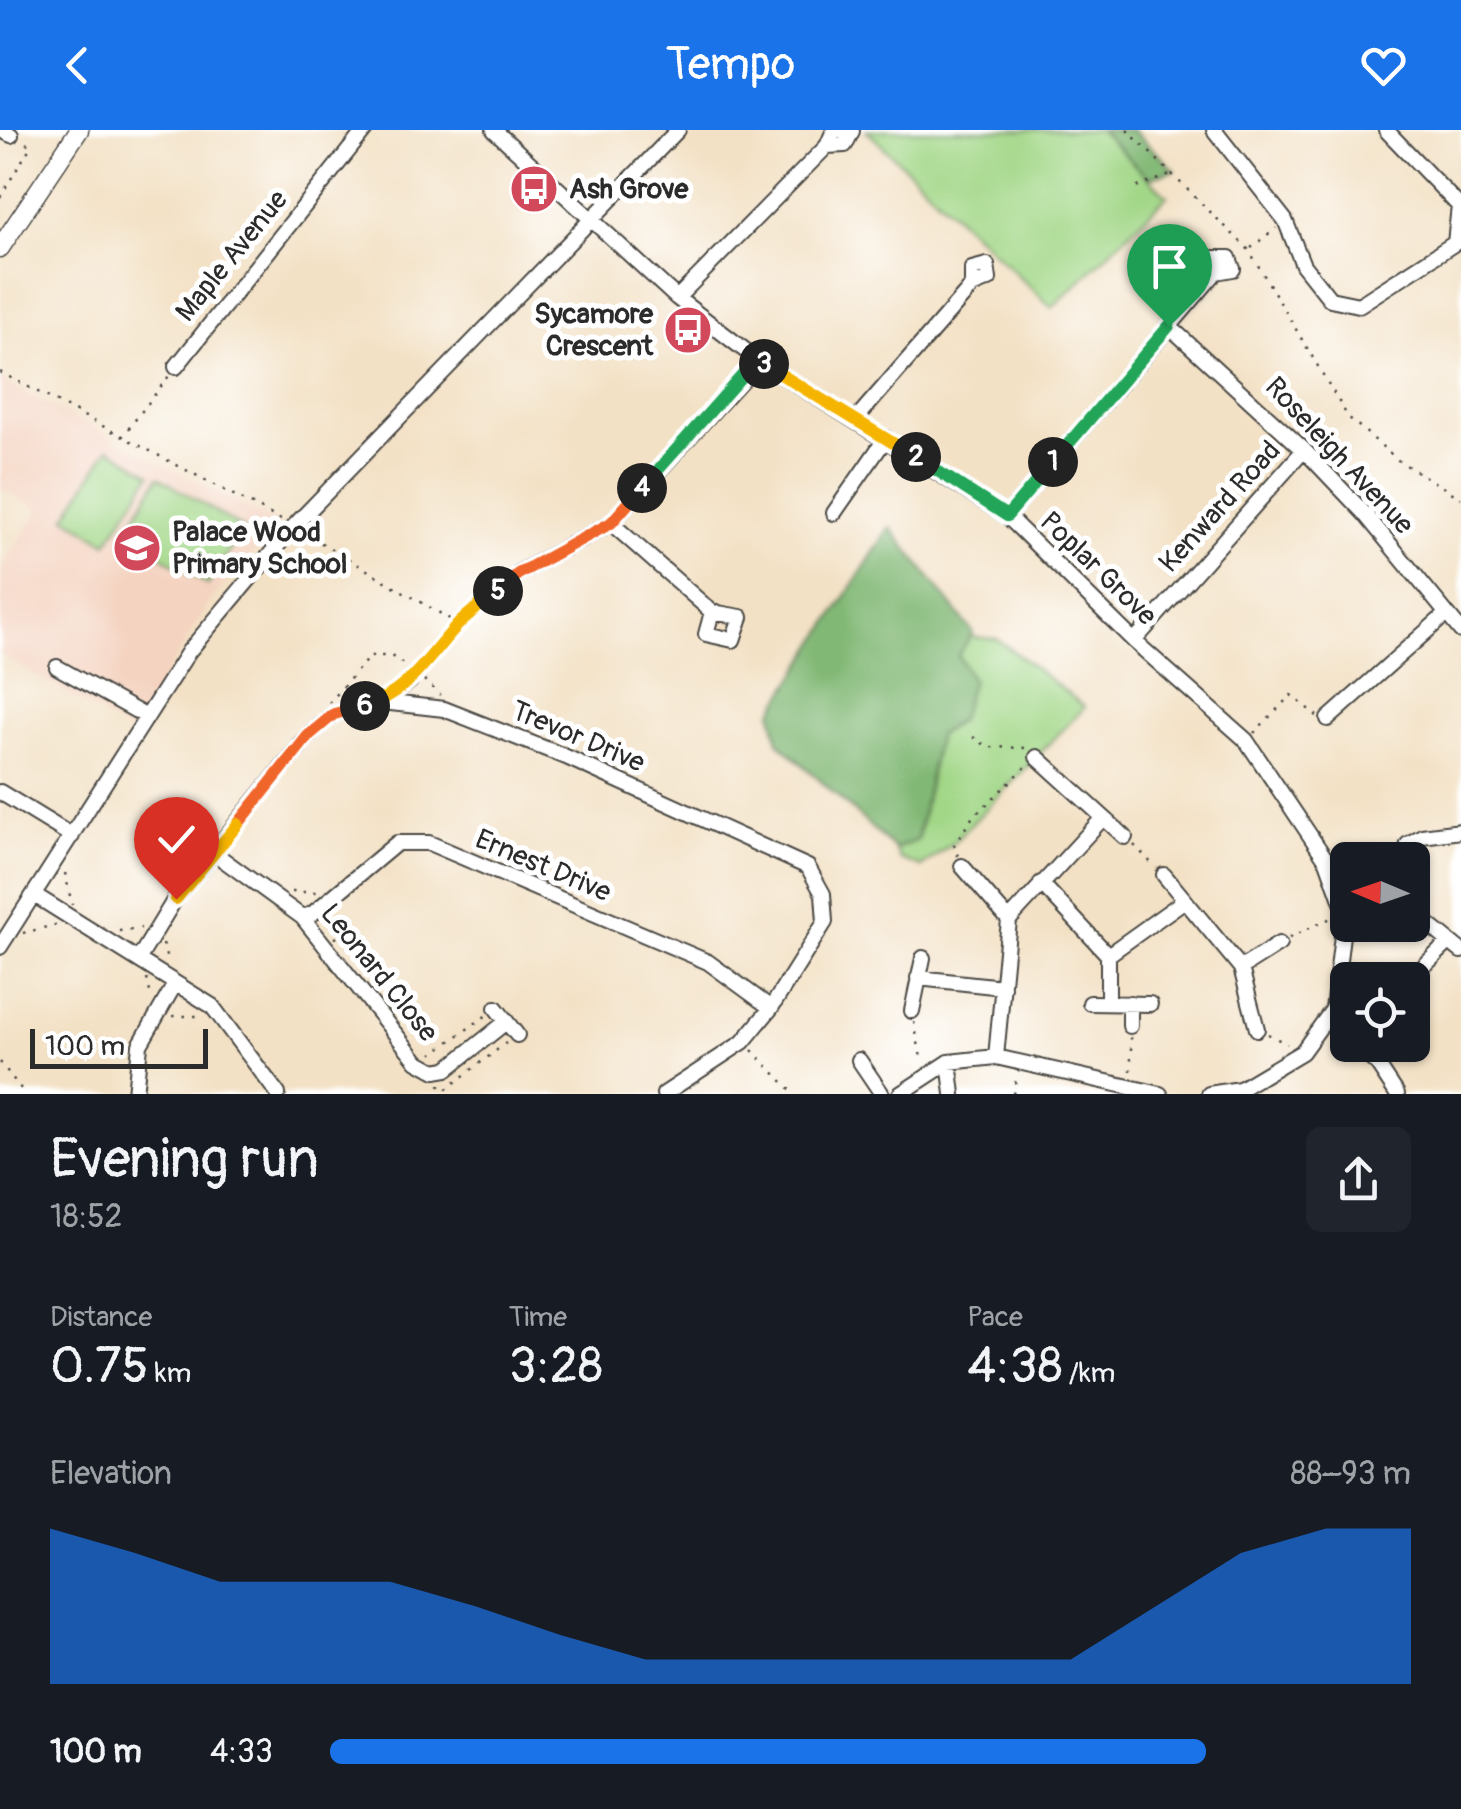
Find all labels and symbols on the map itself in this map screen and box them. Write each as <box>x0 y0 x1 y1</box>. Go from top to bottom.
bus stop icon: Ash Grove <box>508 163 560 215</box>
place label: Ash Grove <box>569 172 690 207</box>
street label: Maple Avenue <box>168 183 296 329</box>
pin <box>1127 224 1212 327</box>
place label: Sycamore Crescent <box>534 297 654 364</box>
bus stop icon: Sycamore Crescent <box>662 304 714 356</box>
pin: 3 <box>739 339 789 389</box>
street label: Roseleigh Avenue <box>1257 370 1421 542</box>
pin: 2 <box>891 432 941 482</box>
street label: Kenward Road <box>1152 434 1288 580</box>
pin: 1 <box>1028 437 1078 487</box>
pin: 4 <box>617 463 667 513</box>
street label: Poplar Grove <box>1032 505 1164 634</box>
place label: Palace Wood Primary School <box>172 515 348 582</box>
school or university icon: Palace Wood Primary School <box>111 522 163 574</box>
pin: 5 <box>473 566 523 616</box>
pin: 6 <box>340 681 390 731</box>
street label: Trevor Drive <box>506 693 650 781</box>
pin <box>134 797 219 900</box>
street label: Ernest Drive <box>470 822 616 910</box>
north arrow <box>1330 842 1430 942</box>
street label: Leonard Close <box>313 897 446 1049</box>
scale bar <box>30 1024 208 1068</box>

